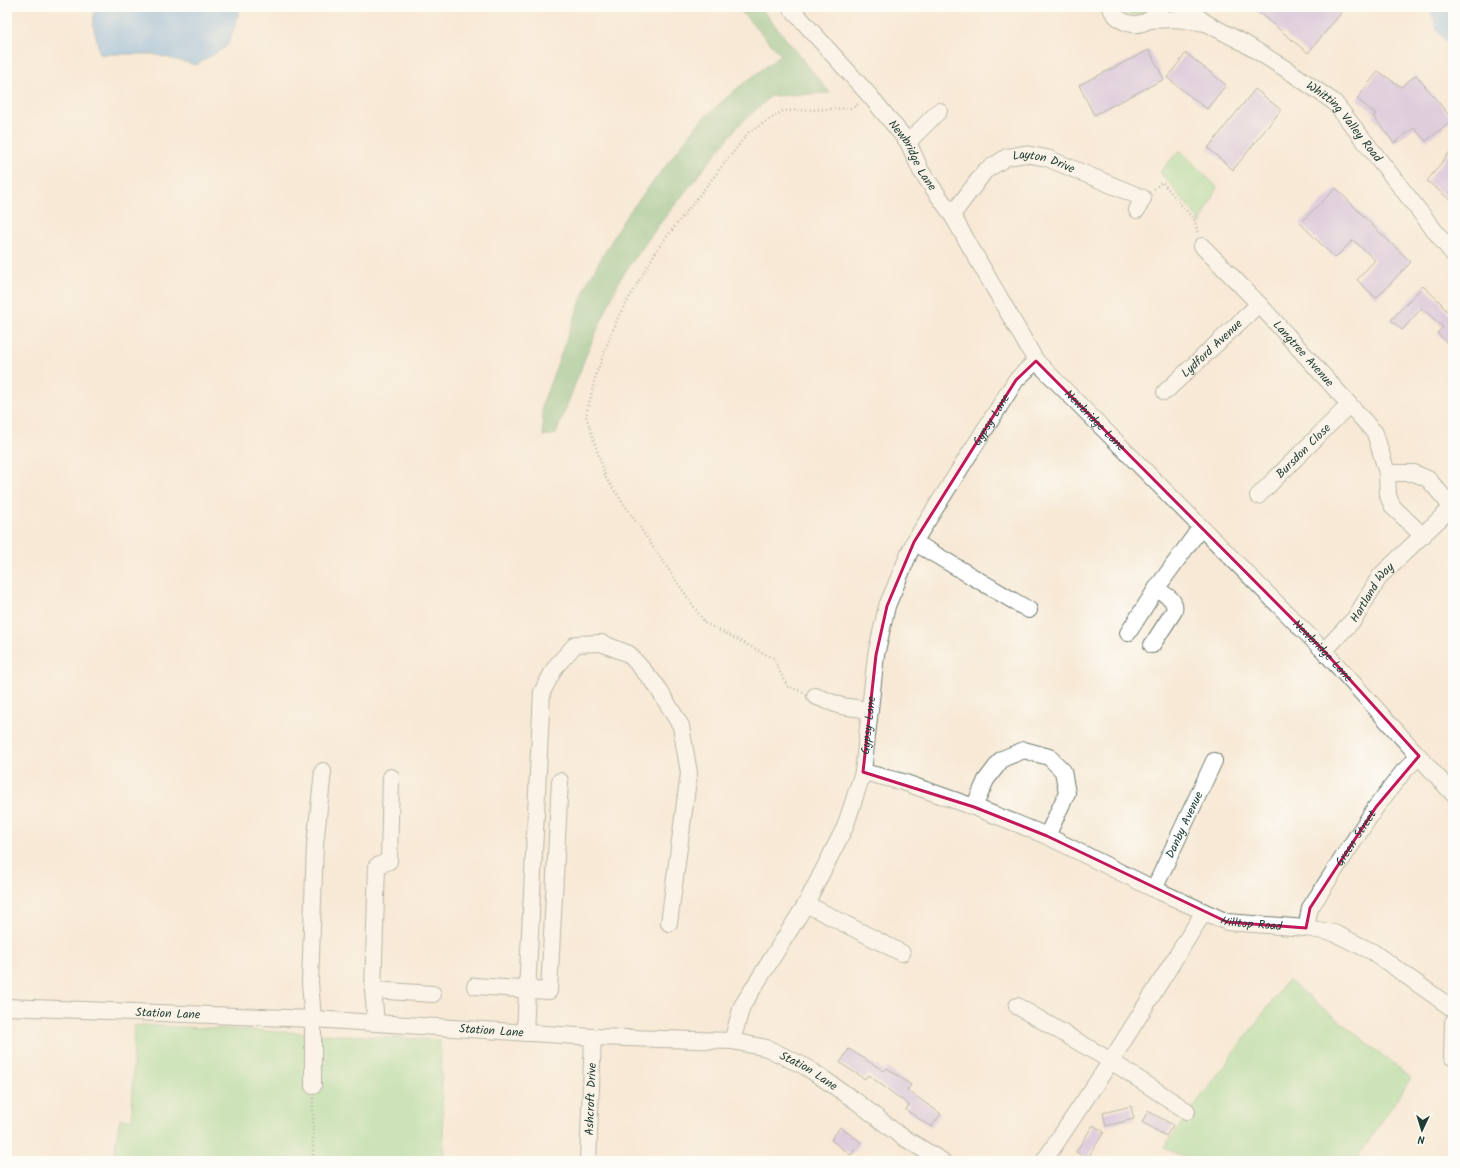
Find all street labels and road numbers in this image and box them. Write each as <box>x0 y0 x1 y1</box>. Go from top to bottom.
street label: Whitting Valley Road <box>1302 76 1388 167</box>
street label: Newbridge Lane <box>884 115 942 195</box>
street label: Layton Drive <box>1011 144 1078 178</box>
street label: Lydford Avenue <box>1177 314 1247 382</box>
street label: Langtree Avenue <box>1268 316 1339 392</box>
street label: Newbridge Lane <box>1060 385 1131 456</box>
street label: Gypsy Lane <box>967 389 1015 449</box>
street label: Bursdon Close <box>1271 418 1336 483</box>
street label: Hartland Way <box>1345 558 1399 626</box>
street label: Newbridge Lane <box>1288 615 1358 687</box>
street label: Gypsy Lane <box>856 695 881 755</box>
street label: Danby Avenue <box>1160 788 1208 861</box>
street label: Green Street <box>1330 806 1381 870</box>
street label: Hilltop Road <box>1217 911 1284 936</box>
street label: Station Lane <box>135 1003 201 1024</box>
street label: Station Lane <box>458 1019 525 1042</box>
street label: Station Lane <box>776 1046 842 1096</box>
street label: Ashcroft Drive <box>580 1062 601 1136</box>

